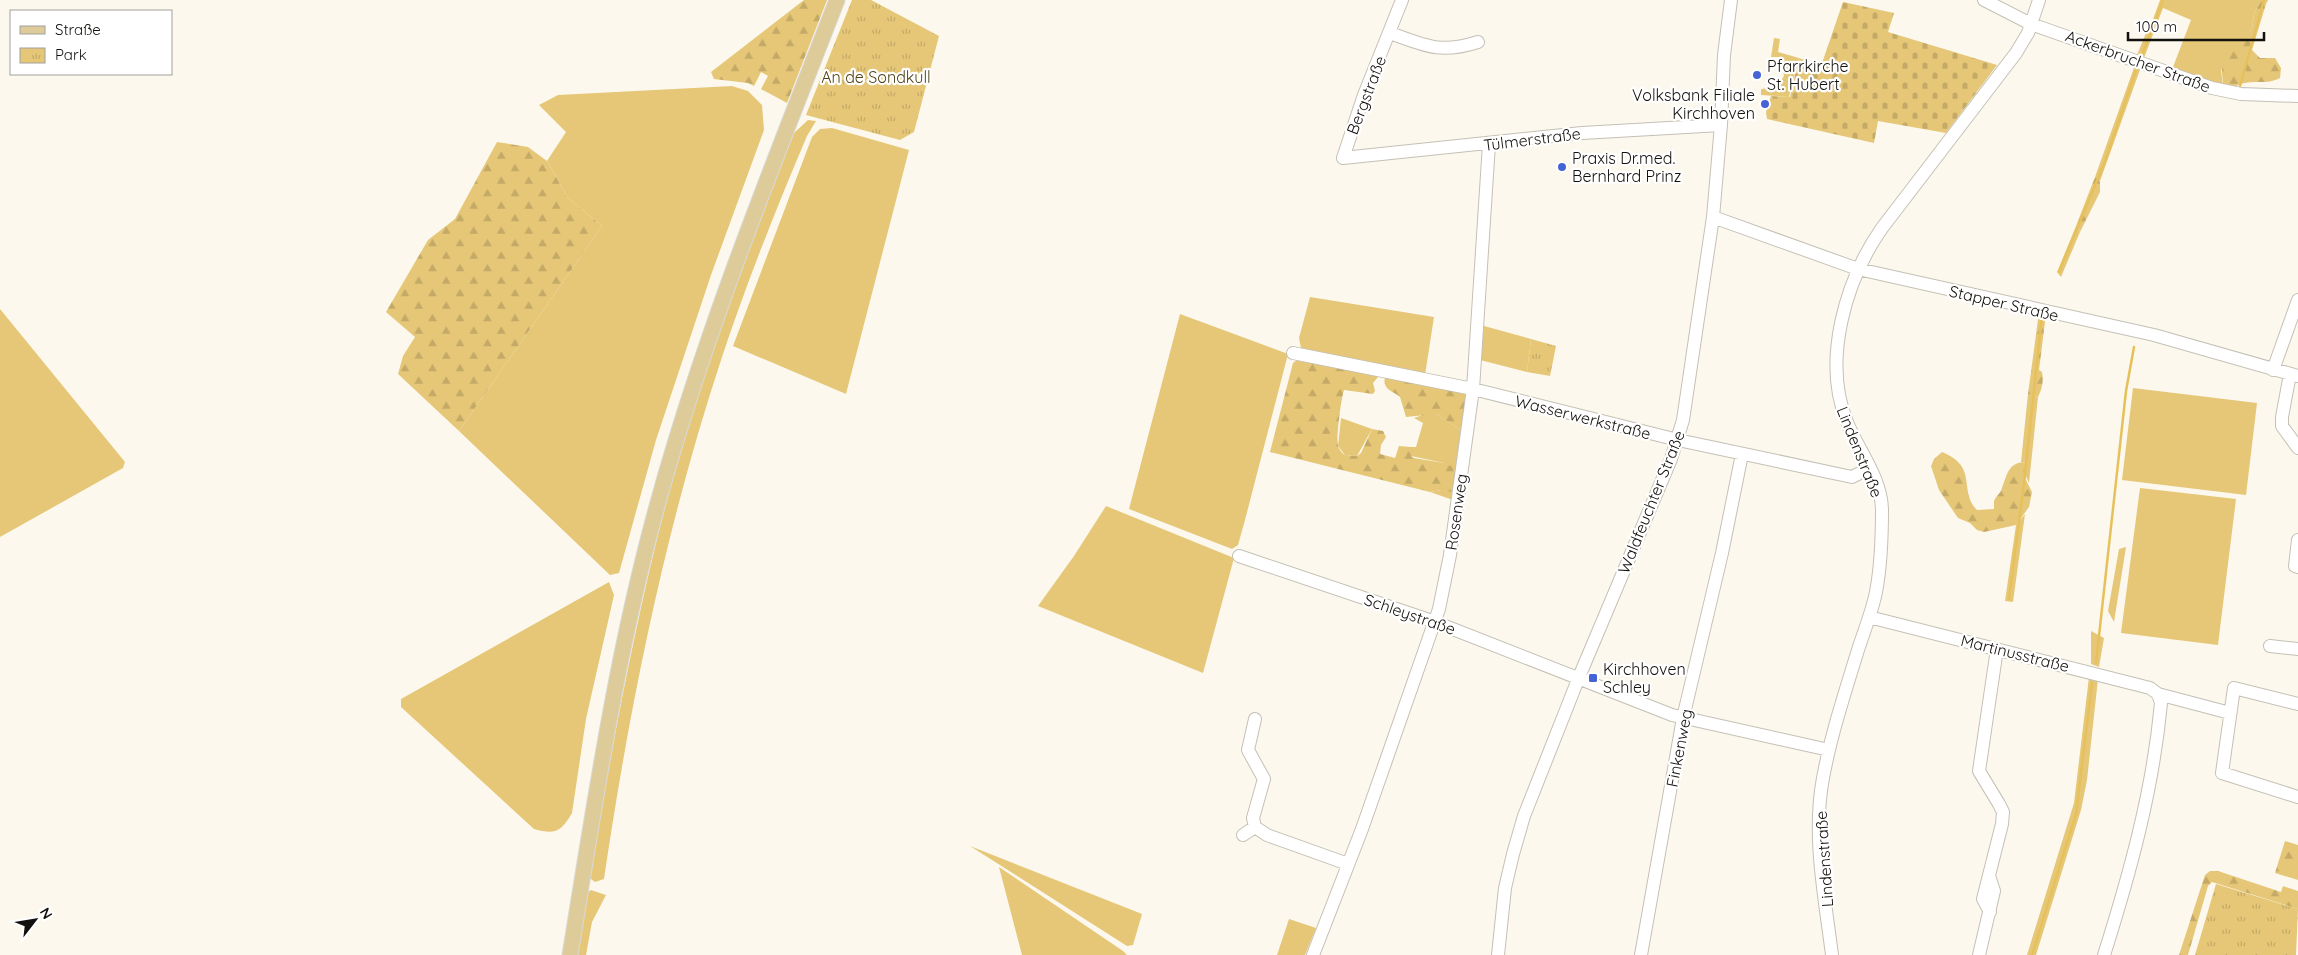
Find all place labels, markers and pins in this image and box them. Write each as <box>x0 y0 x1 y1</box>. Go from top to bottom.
place label: Pfarrkirche St. Hubert <box>1767 56 1849 94</box>
marker: Pfarrkirche St. Hubert <box>1751 69 1763 81</box>
place label: Volksbank Filiale Kirchhoven <box>1632 85 1755 123</box>
marker: Volksbank Filiale Kirchhoven <box>1759 98 1771 110</box>
place label: Praxis Dr.med. Bernhard Prinz <box>1572 148 1682 186</box>
marker: Praxis Dr.med. Bernhard Prinz <box>1556 161 1568 173</box>
place label: Kirchhoven Schley <box>1603 659 1686 697</box>
marker: Kirchhoven Schley <box>1587 672 1599 684</box>

